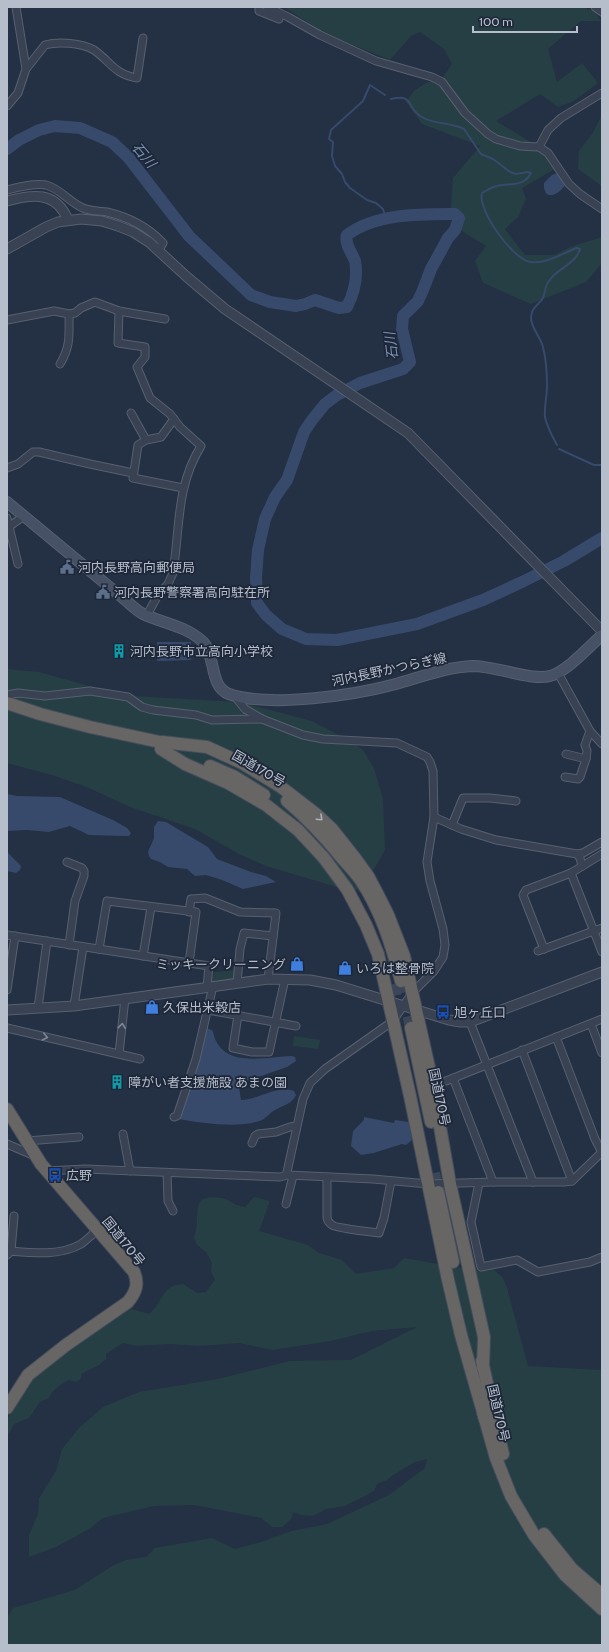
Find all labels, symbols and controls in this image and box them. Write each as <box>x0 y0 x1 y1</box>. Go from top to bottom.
scale bar <box>473 8 577 34</box>
text: 100 m <box>479 14 513 29</box>
water label: 石川 <box>128 138 161 173</box>
water label: 石川 <box>380 329 402 361</box>
public building icon: 河内長野高向郵便局 <box>59 559 75 575</box>
place label: 河内長野高向郵便局 <box>78 559 195 575</box>
public building icon: 河内長野警察署高向駐在所 <box>95 584 111 600</box>
place label: 河内長野警察署高向駐在所 <box>114 584 270 600</box>
building icon: 河内長野市立高向小学校 <box>111 643 127 659</box>
place label: 河内長野市立高向小学校 <box>130 643 273 659</box>
street label: 河内長野かつらぎ線 <box>330 649 448 689</box>
street label: 国道170号 <box>230 746 288 790</box>
one-way arrow <box>315 813 323 820</box>
place label: ミッキークリーニング <box>156 956 286 972</box>
shop icon: ミッキークリーニング <box>289 956 305 972</box>
shop icon: いろは整骨院 <box>337 960 353 976</box>
place label: いろは整骨院 <box>356 960 434 976</box>
shop icon: 久保出米穀店 <box>144 999 160 1015</box>
place label: 久保出米穀店 <box>163 999 241 1015</box>
bus stop icon: 旭ヶ丘口 <box>435 1004 451 1020</box>
place label: 旭ヶ丘口 <box>454 1004 506 1020</box>
one-way arrow <box>118 1023 127 1029</box>
one-way arrow <box>42 1032 48 1040</box>
street label: 国道170号 <box>426 1067 454 1127</box>
building icon: 障がい者支援施設 あまの園 <box>109 1074 125 1090</box>
place label: 障がい者支援施設 あまの園 <box>128 1074 287 1090</box>
bus stop icon: 広野 <box>47 1167 63 1183</box>
place label: 広野 <box>66 1167 92 1183</box>
street label: 国道170号 <box>99 1213 149 1269</box>
street label: 国道170号 <box>485 1383 513 1443</box>

